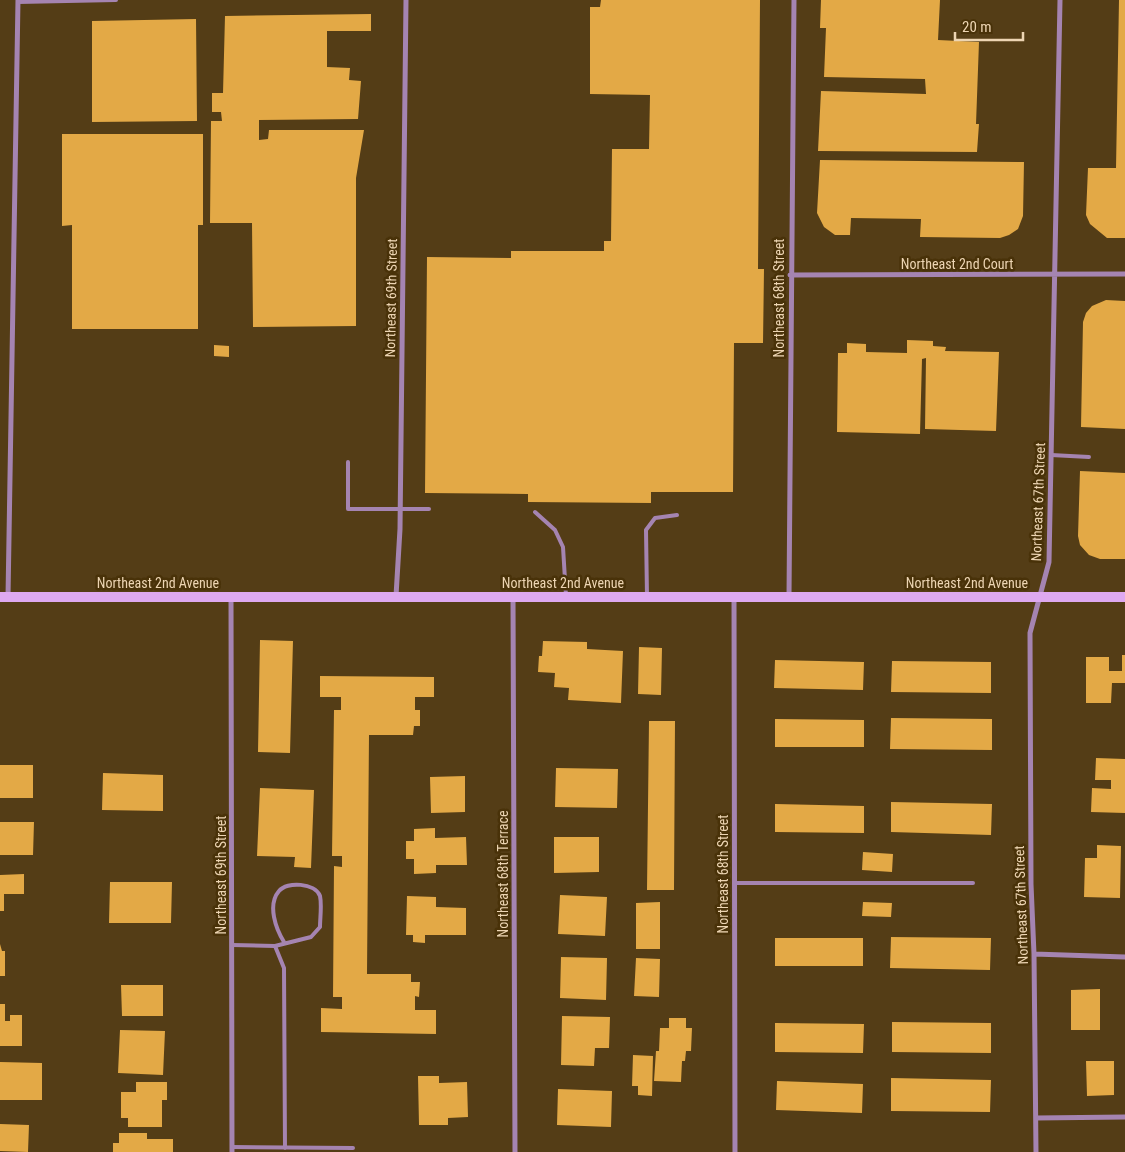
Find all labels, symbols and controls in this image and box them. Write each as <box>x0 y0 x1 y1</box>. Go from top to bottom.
scale bar <box>955 10 1022 42</box>
text: 20 m <box>962 18 992 36</box>
street label: Northeast 69th Street <box>382 238 400 358</box>
street label: Northeast 68th Street <box>771 239 787 357</box>
street label: Northeast 2nd Court <box>901 256 1013 272</box>
street label: Northeast 67th Street <box>1028 442 1048 562</box>
street label: Northeast 2nd Avenue <box>97 575 220 591</box>
street label: Northeast 2nd Avenue <box>502 575 625 591</box>
street label: Northeast 2nd Avenue <box>906 575 1029 591</box>
street label: Northeast 68th Terrace <box>495 810 511 938</box>
street label: Northeast 68th Street <box>715 815 731 933</box>
street label: Northeast 69th Street <box>213 816 229 934</box>
street label: Northeast 67th Street <box>1011 845 1031 965</box>

